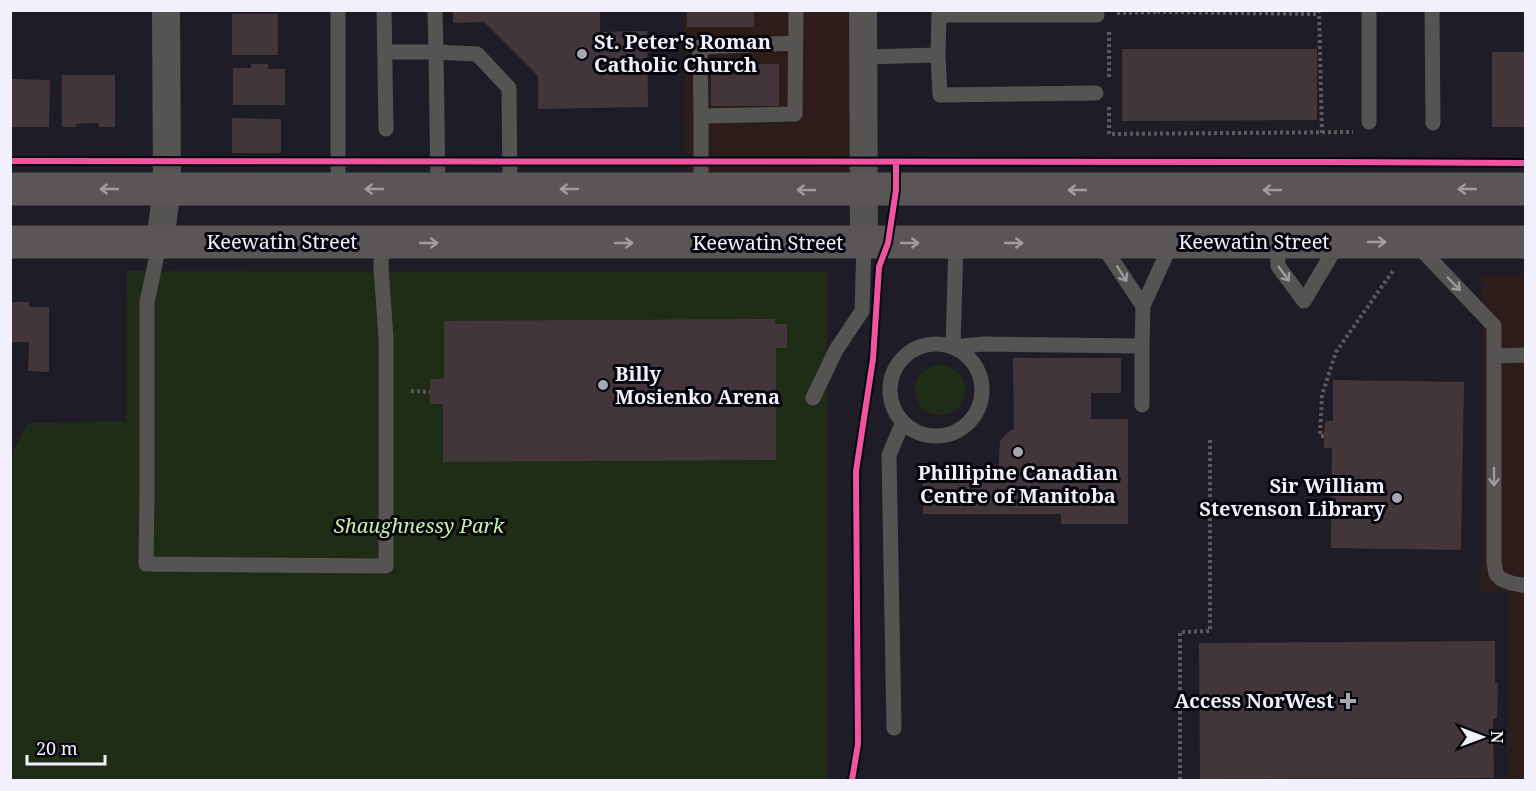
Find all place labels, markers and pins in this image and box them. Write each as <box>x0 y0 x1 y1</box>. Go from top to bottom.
place label: St. Peter's Roman Catholic Church <box>594 28 771 78</box>
marker: St. Peter's Roman Catholic Church <box>575 47 589 61</box>
place label: Billy Mosienko Arena <box>615 360 780 410</box>
marker: Billy Mosienko Arena <box>596 378 610 392</box>
marker: Phillipine Canadian Centre of Manitoba <box>1011 445 1025 459</box>
place label: Phillipine Canadian Centre of Manitoba <box>918 459 1118 509</box>
place label: Sir William Stevenson Library <box>1199 472 1385 522</box>
marker: Sir William Stevenson Library <box>1390 491 1404 505</box>
place label: Access NorWest <box>1175 687 1334 714</box>
marker: Access NorWest <box>1339 692 1357 710</box>

